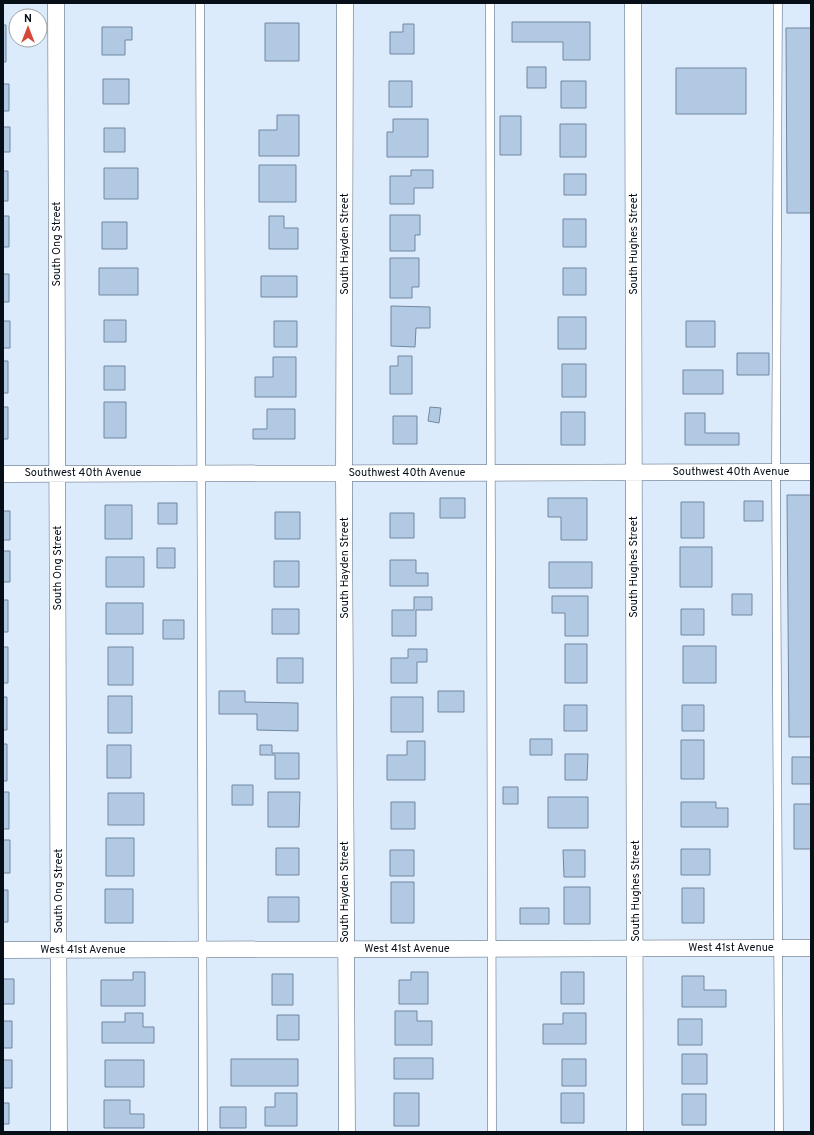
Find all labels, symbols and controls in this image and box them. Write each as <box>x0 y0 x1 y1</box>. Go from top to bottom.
north arrow <box>8 8 48 48</box>
text: N <box>24 12 32 26</box>
street label: South Hayden Street <box>338 193 352 295</box>
street label: South Hughes Street <box>627 193 641 295</box>
street label: South Ong Street <box>50 202 64 286</box>
street label: Southwest 40th Avenue <box>672 465 790 479</box>
street label: Southwest 40th Avenue <box>24 466 142 480</box>
street label: Southwest 40th Avenue <box>348 466 466 480</box>
street label: South Hughes Street <box>627 516 641 618</box>
street label: South Hayden Street <box>338 517 352 619</box>
street label: South Ong Street <box>51 526 65 610</box>
street label: South Hughes Street <box>629 840 643 942</box>
street label: South Hayden Street <box>338 841 352 943</box>
street label: South Ong Street <box>52 849 66 933</box>
street label: West 41st Avenue <box>688 941 774 955</box>
street label: West 41st Avenue <box>364 942 450 956</box>
street label: West 41st Avenue <box>40 943 126 957</box>

